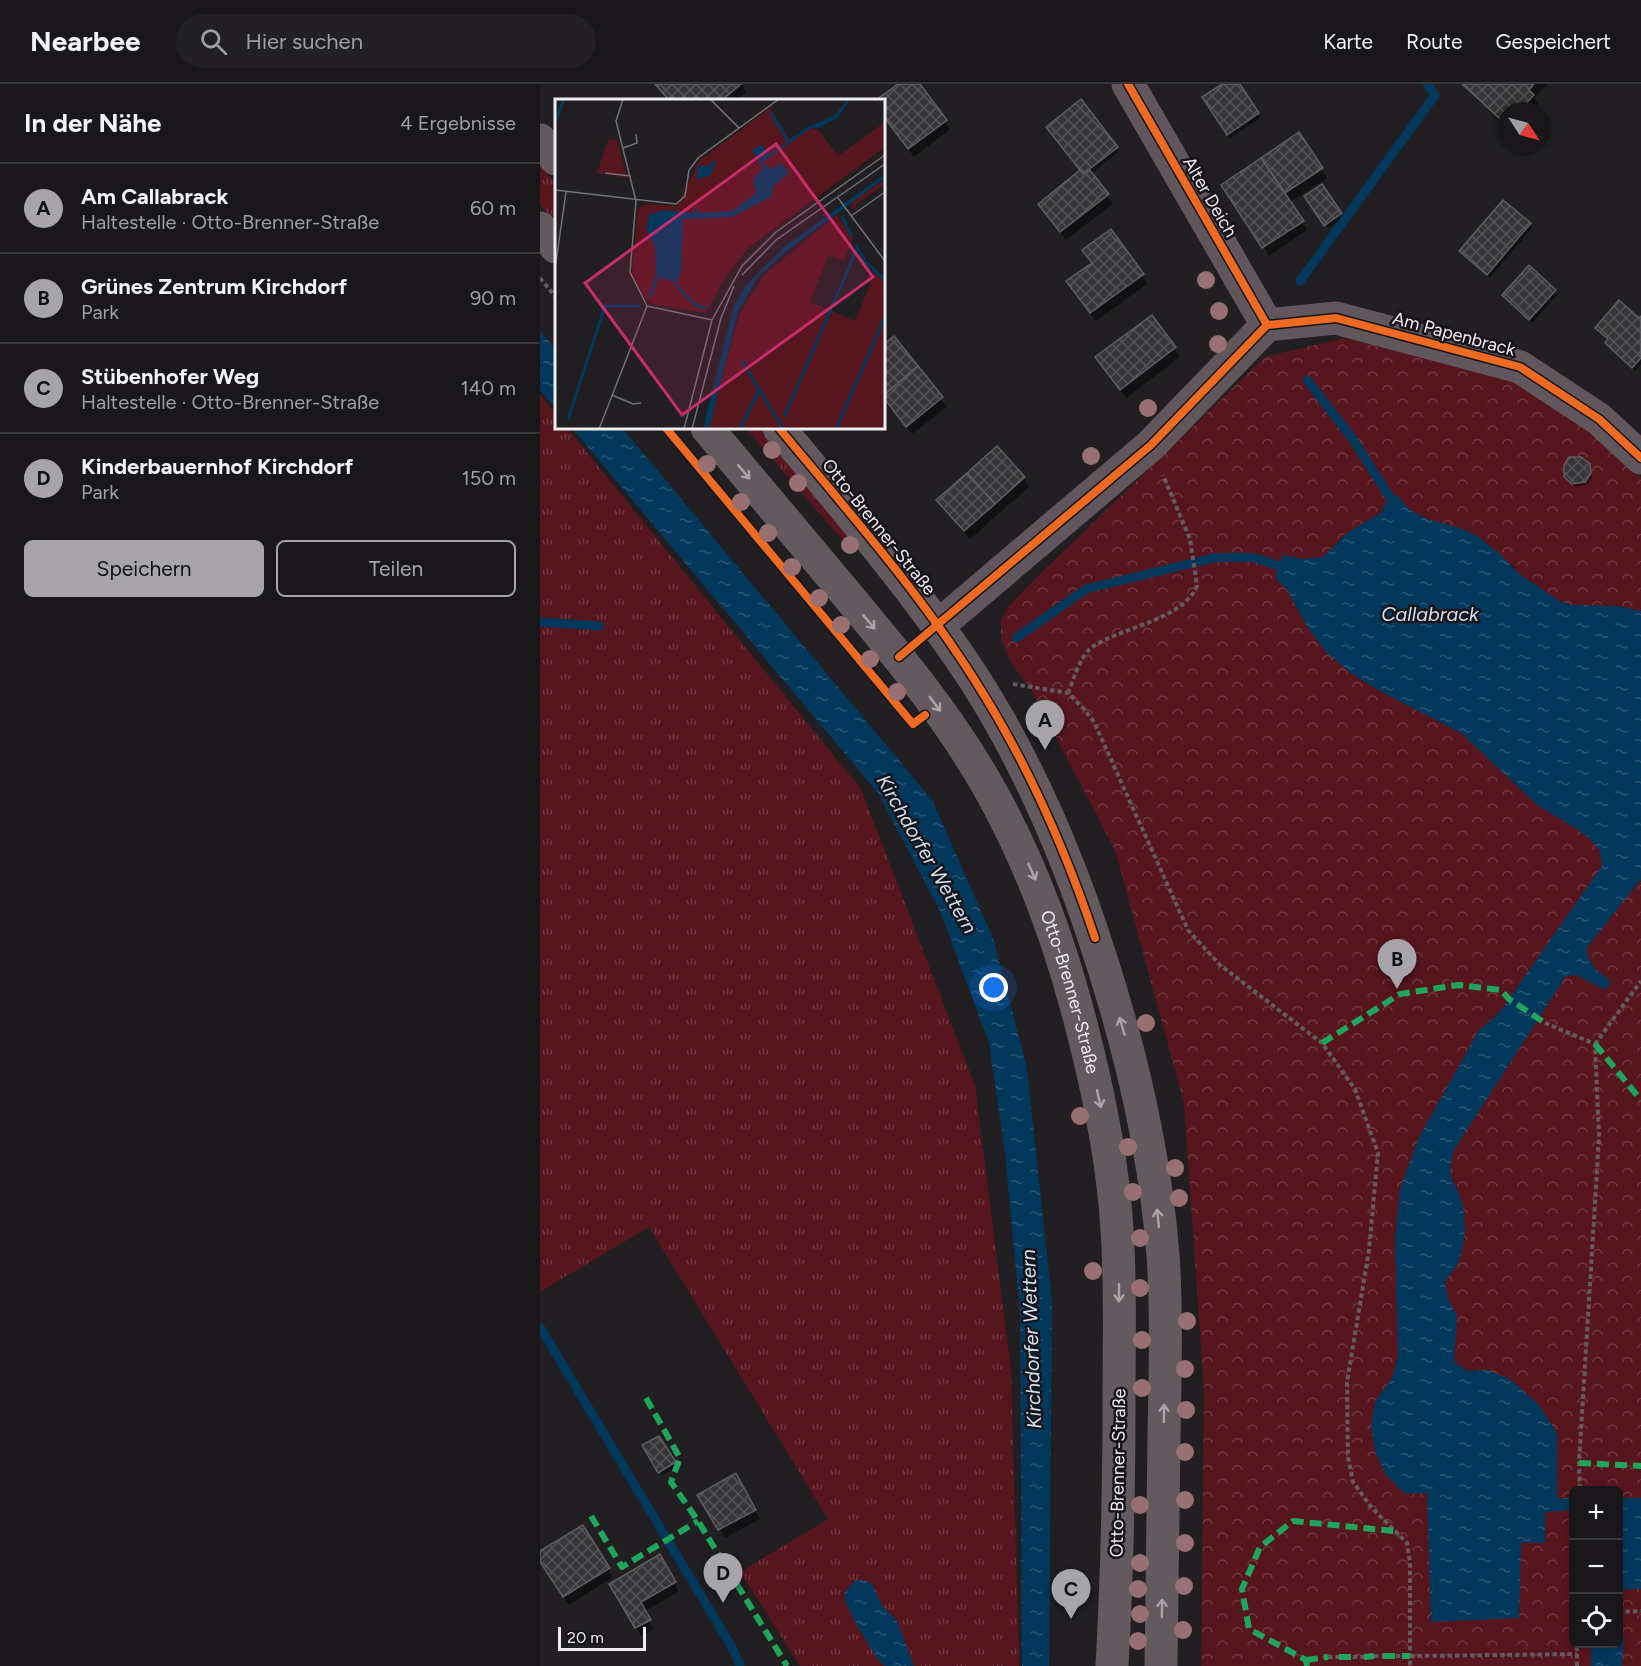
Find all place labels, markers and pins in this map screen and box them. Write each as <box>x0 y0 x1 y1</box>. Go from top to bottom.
pin: A <box>1026 700 1064 750</box>
pin: B <box>1378 940 1416 989</box>
pin: D <box>704 1554 742 1603</box>
pin: C <box>1052 1570 1090 1619</box>

